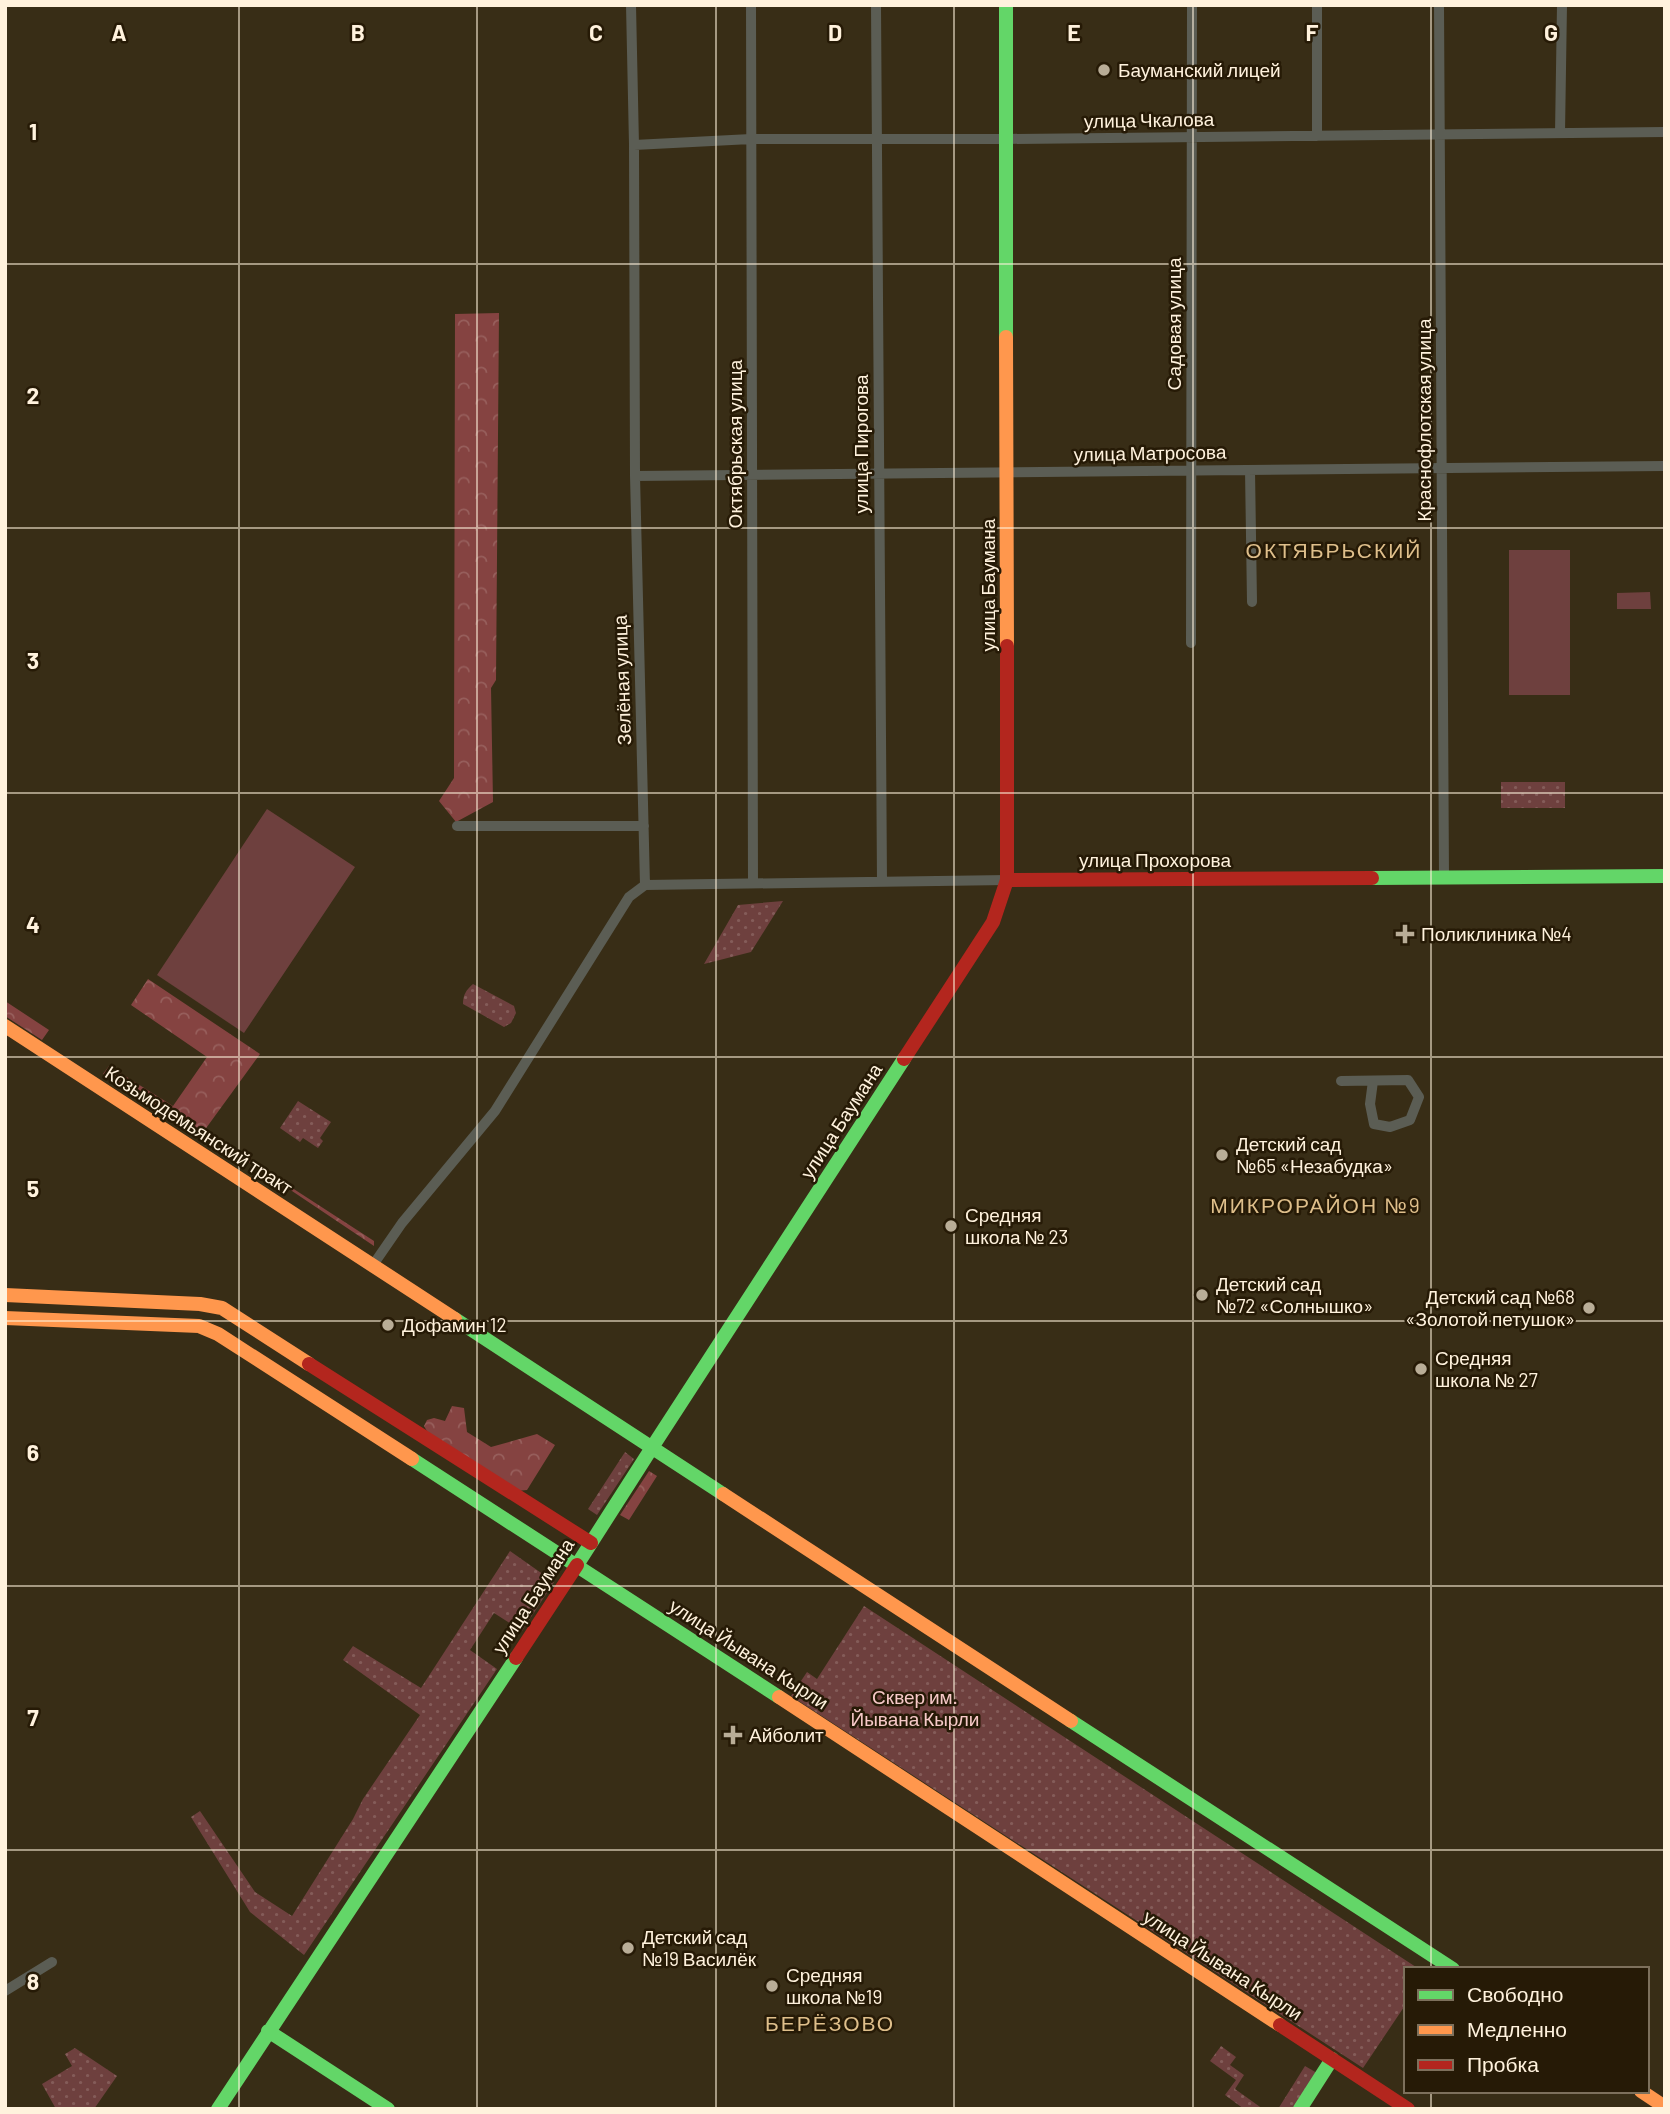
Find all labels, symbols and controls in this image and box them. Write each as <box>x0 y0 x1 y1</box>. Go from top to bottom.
text: A <box>111 18 127 46</box>
text: B <box>351 18 365 46</box>
text: C <box>589 18 603 46</box>
text: D <box>828 18 842 46</box>
text: E <box>1067 18 1081 46</box>
text: F <box>1306 18 1319 46</box>
text: G <box>1544 18 1558 46</box>
place label: Бауманский лицей <box>1118 58 1281 81</box>
marker: Бауманский лицей <box>1096 62 1112 78</box>
street label: улица Чкалова <box>1084 107 1215 132</box>
text: 1 <box>29 117 37 145</box>
street label: Садовая улица <box>1162 257 1185 390</box>
street label: Краснофлотская улица <box>1412 318 1435 522</box>
street label: Октябрьская улица <box>723 359 746 528</box>
street label: улица Пирогова <box>849 374 872 513</box>
text: 2 <box>27 381 39 409</box>
street label: улица Матросова <box>1073 440 1227 465</box>
street label: улица Баумана <box>976 518 999 651</box>
district label: ОКТЯБРЬСКИЙ <box>1246 537 1422 562</box>
street label: Зелёная улица <box>608 614 635 746</box>
text: 3 <box>27 646 39 674</box>
street label: улица Прохорова <box>1079 848 1231 871</box>
text: 4 <box>26 910 40 938</box>
place label: Поликлиника №4 <box>1421 922 1572 945</box>
marker: Поликлиника №4 <box>1395 924 1415 944</box>
street label: улица Баумана <box>795 1058 887 1183</box>
street label: Козьмодемьянский тракт <box>101 1060 297 1199</box>
place label: Детский сад №65 «Незабудка» <box>1236 1132 1393 1177</box>
marker: Детский сад №65 «Незабудка» <box>1214 1147 1230 1163</box>
text: 5 <box>27 1174 39 1202</box>
district label: МИКРОРАЙОН №9 <box>1210 1192 1422 1217</box>
place label: Средняя школа № 23 <box>965 1203 1068 1248</box>
marker: Средняя школа № 23 <box>943 1218 959 1234</box>
place label: Детский сад №72 «Солнышко» <box>1216 1272 1373 1317</box>
place label: Детский сад №68 «Золотой петушок» <box>1405 1285 1575 1330</box>
marker: Детский сад №72 «Солнышко» <box>1194 1287 1210 1303</box>
marker: Детский сад №68 «Золотой петушок» <box>1581 1300 1597 1316</box>
place label: Дофамин 12 <box>402 1313 507 1336</box>
marker: Дофамин 12 <box>380 1317 396 1333</box>
place label: Средняя школа № 27 <box>1435 1346 1538 1391</box>
marker: Средняя школа № 27 <box>1413 1361 1429 1377</box>
text: 6 <box>27 1438 39 1466</box>
street label: улица Баумана <box>487 1533 579 1658</box>
street label: улица Йывана Кырли <box>665 1594 833 1714</box>
park label: Сквер им. Йывана Кырли <box>851 1685 979 1730</box>
text: 7 <box>27 1703 39 1731</box>
place label: Айболит <box>749 1723 824 1746</box>
marker: Айболит <box>723 1725 743 1745</box>
street label: улица Йывана Кырли <box>1139 1905 1307 2025</box>
place label: Детский сад №19 Василёк <box>642 1925 757 1970</box>
marker: Детский сад №19 Василёк <box>620 1940 636 1956</box>
place label: Средняя школа №19 <box>786 1963 882 2008</box>
text: 8 <box>27 1967 39 1995</box>
legend <box>1404 1967 1649 2093</box>
marker: Средняя школа №19 <box>764 1978 780 1994</box>
text: Свободно <box>1467 1981 1564 2006</box>
district label: БЕРЁЗОВО <box>765 2010 895 2035</box>
text: Медленно <box>1467 2016 1567 2041</box>
text: Пробка <box>1467 2051 1539 2076</box>

